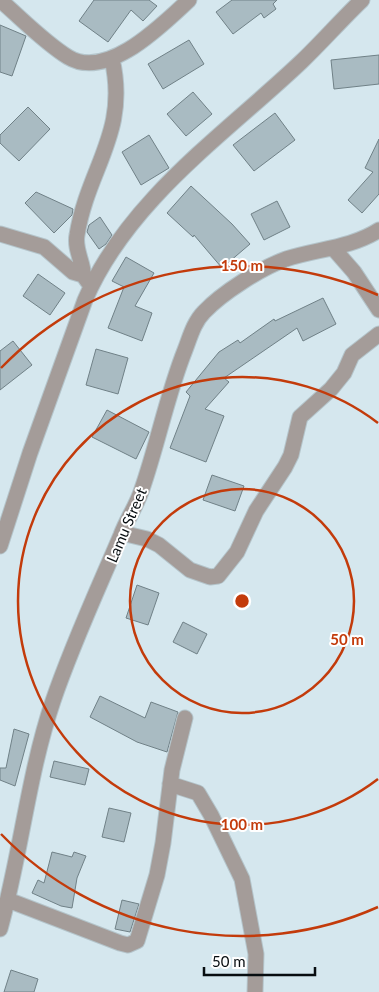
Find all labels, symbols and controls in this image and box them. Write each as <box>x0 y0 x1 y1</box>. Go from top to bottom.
text: 150 m <box>221 256 263 274</box>
street label: Lamu Street <box>102 484 150 565</box>
centre of rings <box>233 592 251 610</box>
text: 50 m <box>330 630 364 648</box>
text: 100 m <box>221 815 263 833</box>
scale bar <box>204 944 315 976</box>
text: 50 m <box>212 952 246 970</box>

